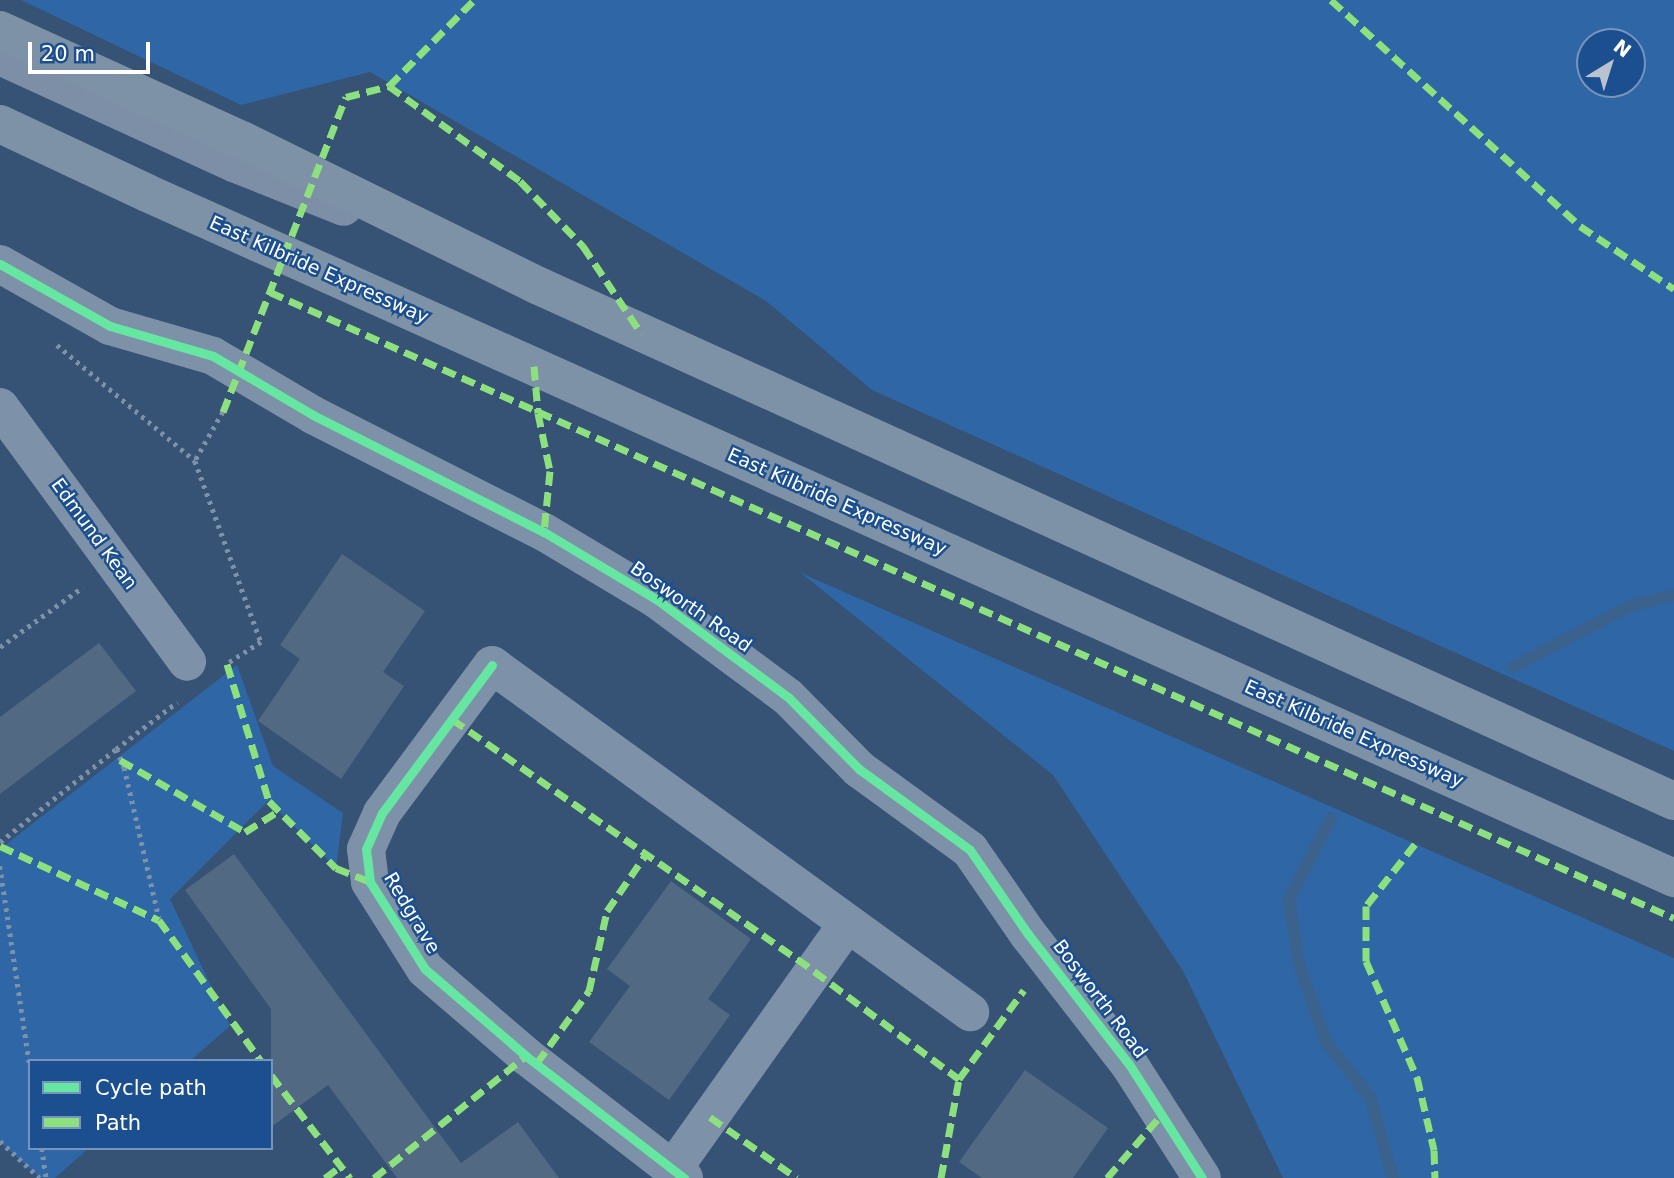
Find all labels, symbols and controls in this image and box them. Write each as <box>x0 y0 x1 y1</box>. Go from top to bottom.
scale bar <box>32 28 154 72</box>
north arrow <box>1576 28 1646 98</box>
text: N <box>1610 34 1636 62</box>
text: 20 m <box>41 42 95 66</box>
street label: East Kilbride Expressway <box>206 211 432 329</box>
street label: East Kilbride Expressway <box>724 443 950 561</box>
street label: Edmund Kean <box>46 474 142 594</box>
street label: Bosworth Road <box>626 557 756 657</box>
street label: East Kilbride Expressway <box>1241 675 1467 793</box>
street label: Redgrave <box>379 868 445 958</box>
street label: Bosworth Road <box>1048 935 1152 1063</box>
legend <box>28 1059 273 1150</box>
text: Cycle path <box>95 1076 207 1100</box>
text: Path <box>95 1111 141 1135</box>

